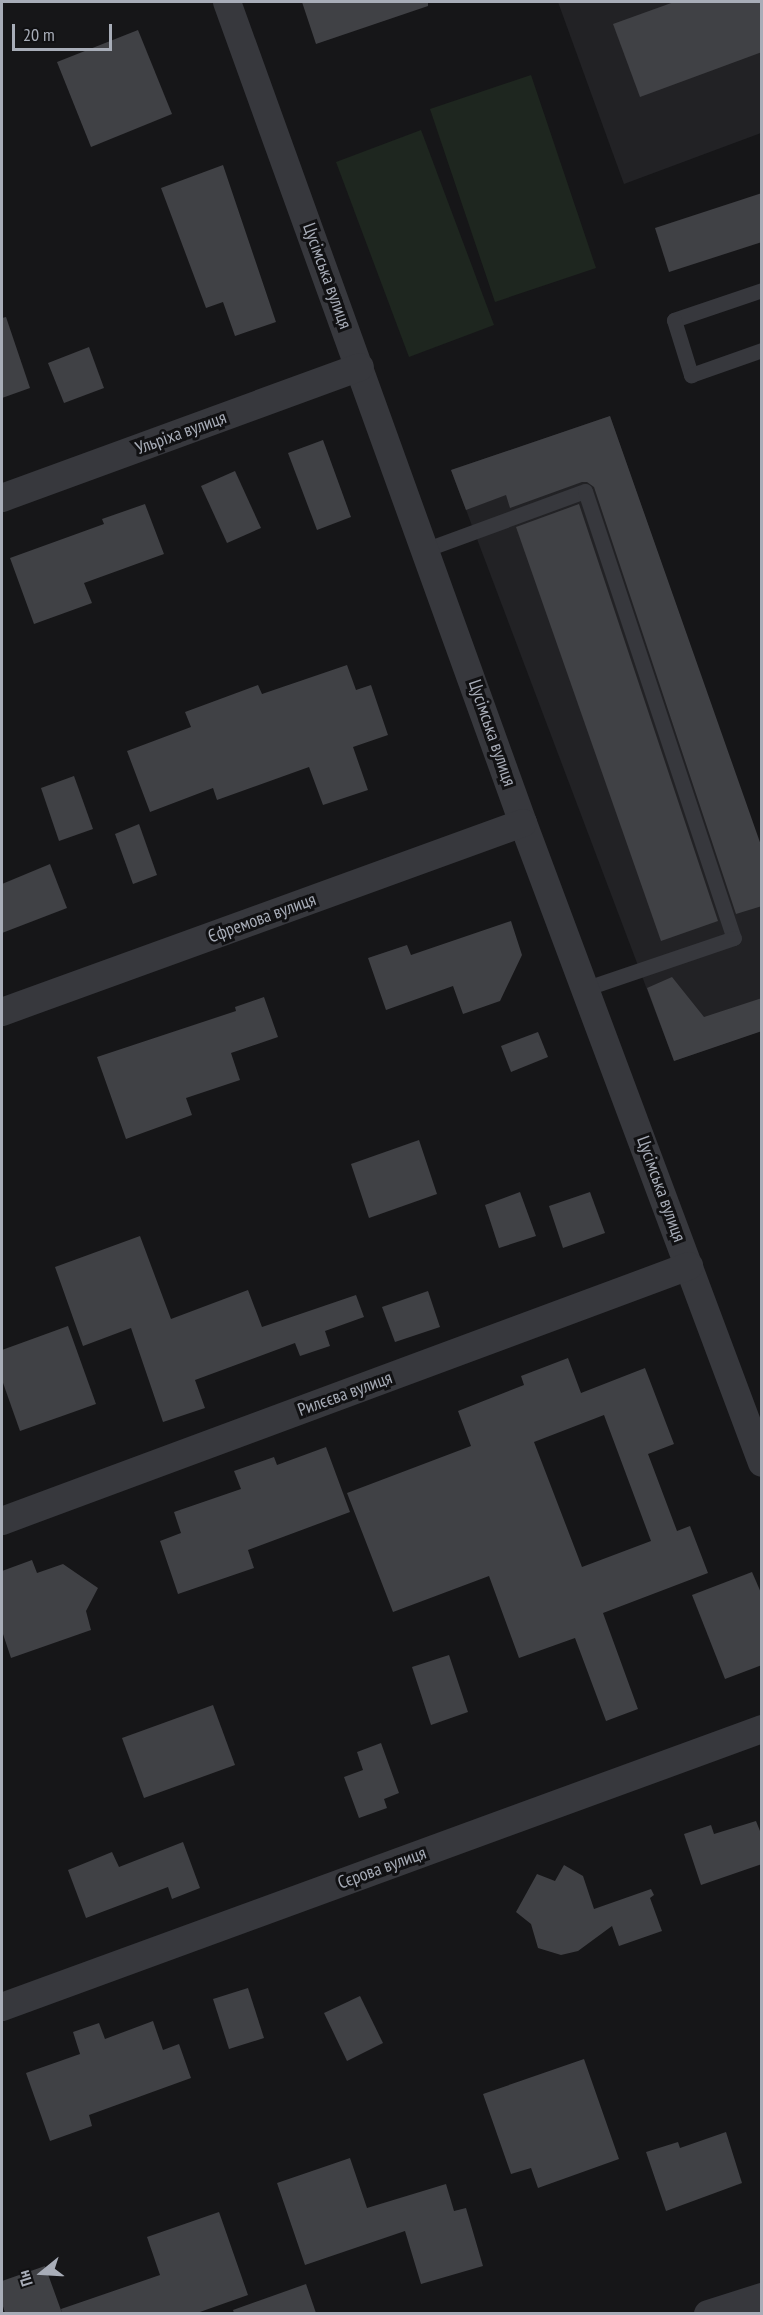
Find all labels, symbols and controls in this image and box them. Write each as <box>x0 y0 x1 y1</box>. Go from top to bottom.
scale bar <box>15 12 116 50</box>
text: 20 m <box>23 23 55 46</box>
street label: Цусімська вулиця <box>298 220 356 332</box>
street label: Ульріха вулиця <box>133 407 229 459</box>
street label: Цусімська вулиця <box>464 677 520 789</box>
street label: Єфремова вулиця <box>205 889 319 947</box>
street label: Цусімська вулиця <box>632 1133 690 1245</box>
street label: Рилєєва вулиця <box>295 1367 395 1421</box>
street label: Сєрова вулиця <box>335 1842 429 1894</box>
north arrow <box>12 2243 72 2303</box>
text: Пн <box>13 2268 37 2289</box>

